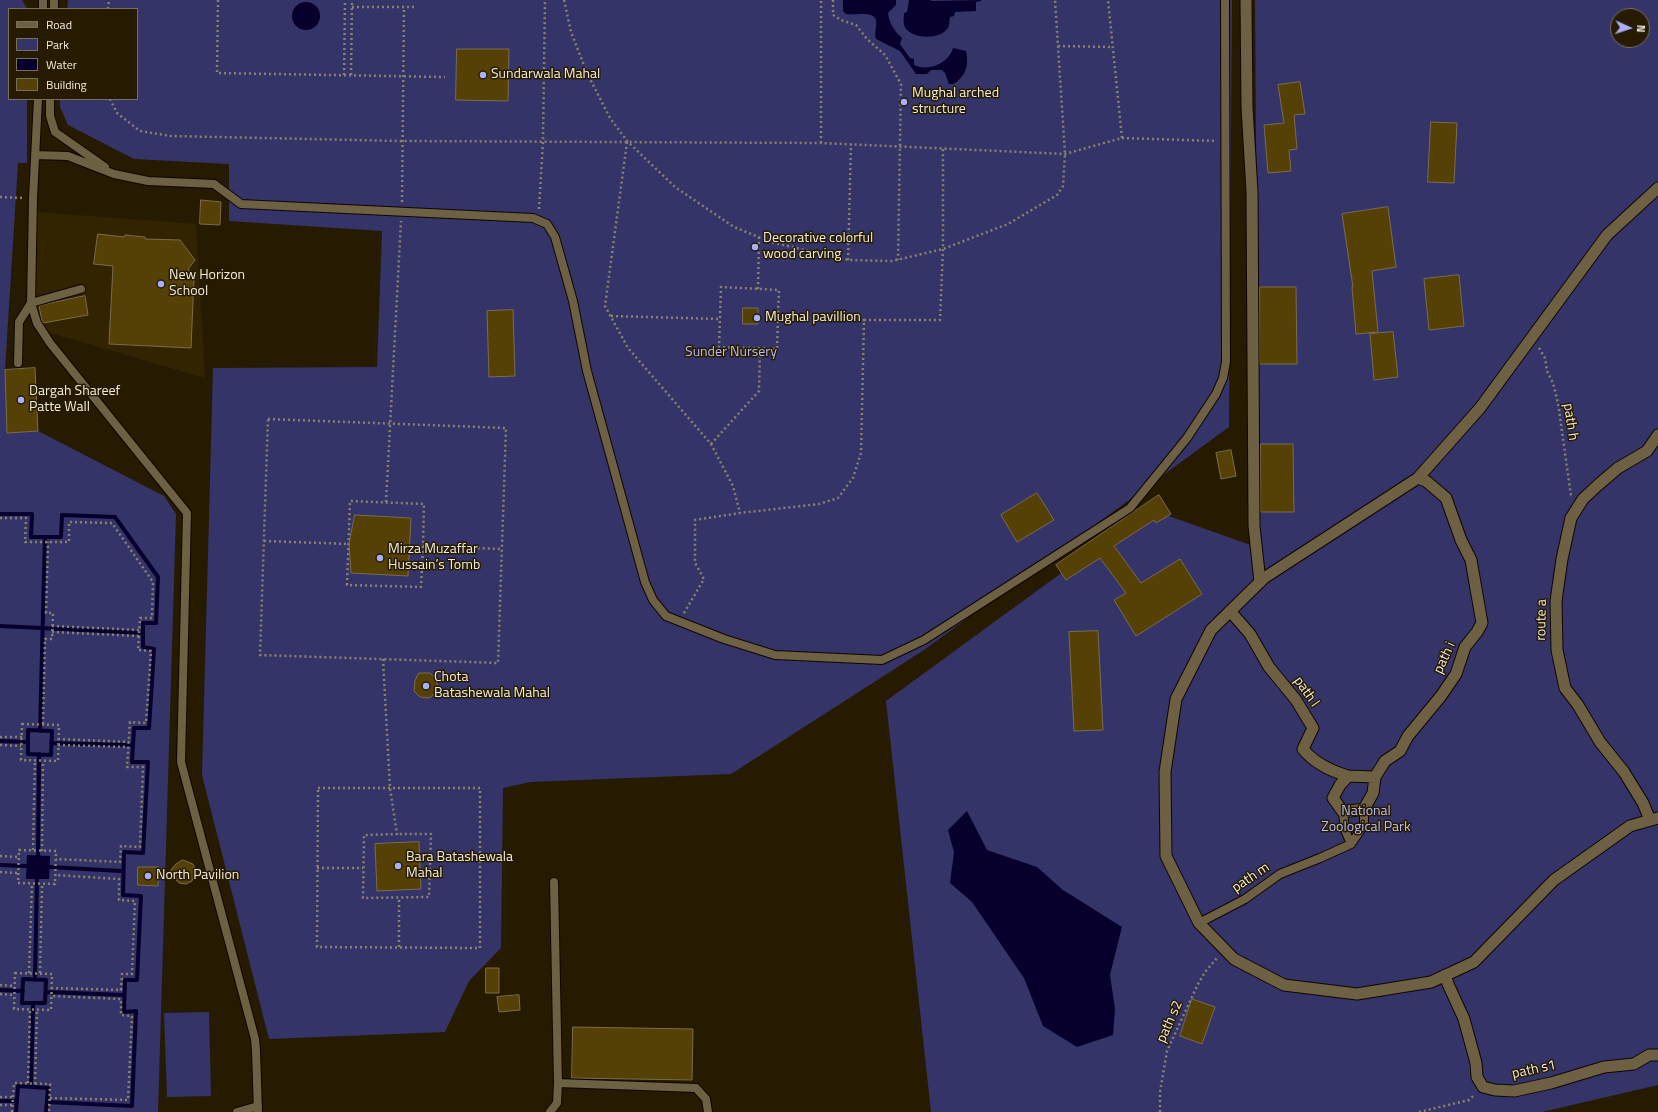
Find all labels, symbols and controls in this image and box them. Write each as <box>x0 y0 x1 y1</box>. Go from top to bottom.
legend <box>8 8 138 100</box>
north arrow <box>1610 8 1650 48</box>
text: Road <box>46 15 72 34</box>
text: N <box>1633 24 1649 33</box>
text: Park <box>46 35 69 54</box>
text: Water <box>46 55 77 74</box>
place label: Sundarwala Mahal <box>491 67 600 83</box>
marker: Sundarwala Mahal <box>478 70 488 80</box>
text: Building <box>46 75 87 94</box>
place label: Mughal arched structure <box>912 86 999 118</box>
marker: Mughal arched structure <box>899 97 909 107</box>
place label: Decorative colorful wood carving <box>763 231 873 264</box>
marker: Decorative colorful wood carving <box>750 242 760 252</box>
place label: New Horizon School <box>169 268 245 300</box>
marker: New Horizon School <box>156 279 166 289</box>
place label: Mughal pavillion <box>765 310 861 326</box>
marker: Mughal pavillion <box>752 313 762 323</box>
park label: Sunder Nursery <box>685 345 777 361</box>
place label: Dargah Shareef Patte Wall <box>29 384 120 416</box>
marker: Dargah Shareef Patte Wall <box>16 395 26 405</box>
street label: path h <box>1559 402 1581 442</box>
place label: Mirza Muzaffar Hussain’s Tomb <box>388 542 480 574</box>
marker: Mirza Muzaffar Hussain’s Tomb <box>375 553 385 563</box>
street label: route a <box>1533 599 1551 641</box>
street label: path i <box>1430 640 1460 676</box>
place label: Chota Batashewala Mahal <box>434 670 550 702</box>
street label: path l <box>1290 674 1322 710</box>
marker: Chota Batashewala Mahal <box>421 681 431 691</box>
park label: National Zoological Park <box>1321 804 1411 836</box>
place label: Bara Batashewala Mahal <box>406 850 513 882</box>
street label: path m <box>1229 859 1273 897</box>
marker: Bara Batashewala Mahal <box>393 861 403 871</box>
place label: North Pavilion <box>156 868 239 884</box>
marker: North Pavilion <box>143 871 153 881</box>
street label: path s2 <box>1153 998 1187 1046</box>
street label: path s1 <box>1511 1057 1557 1083</box>

